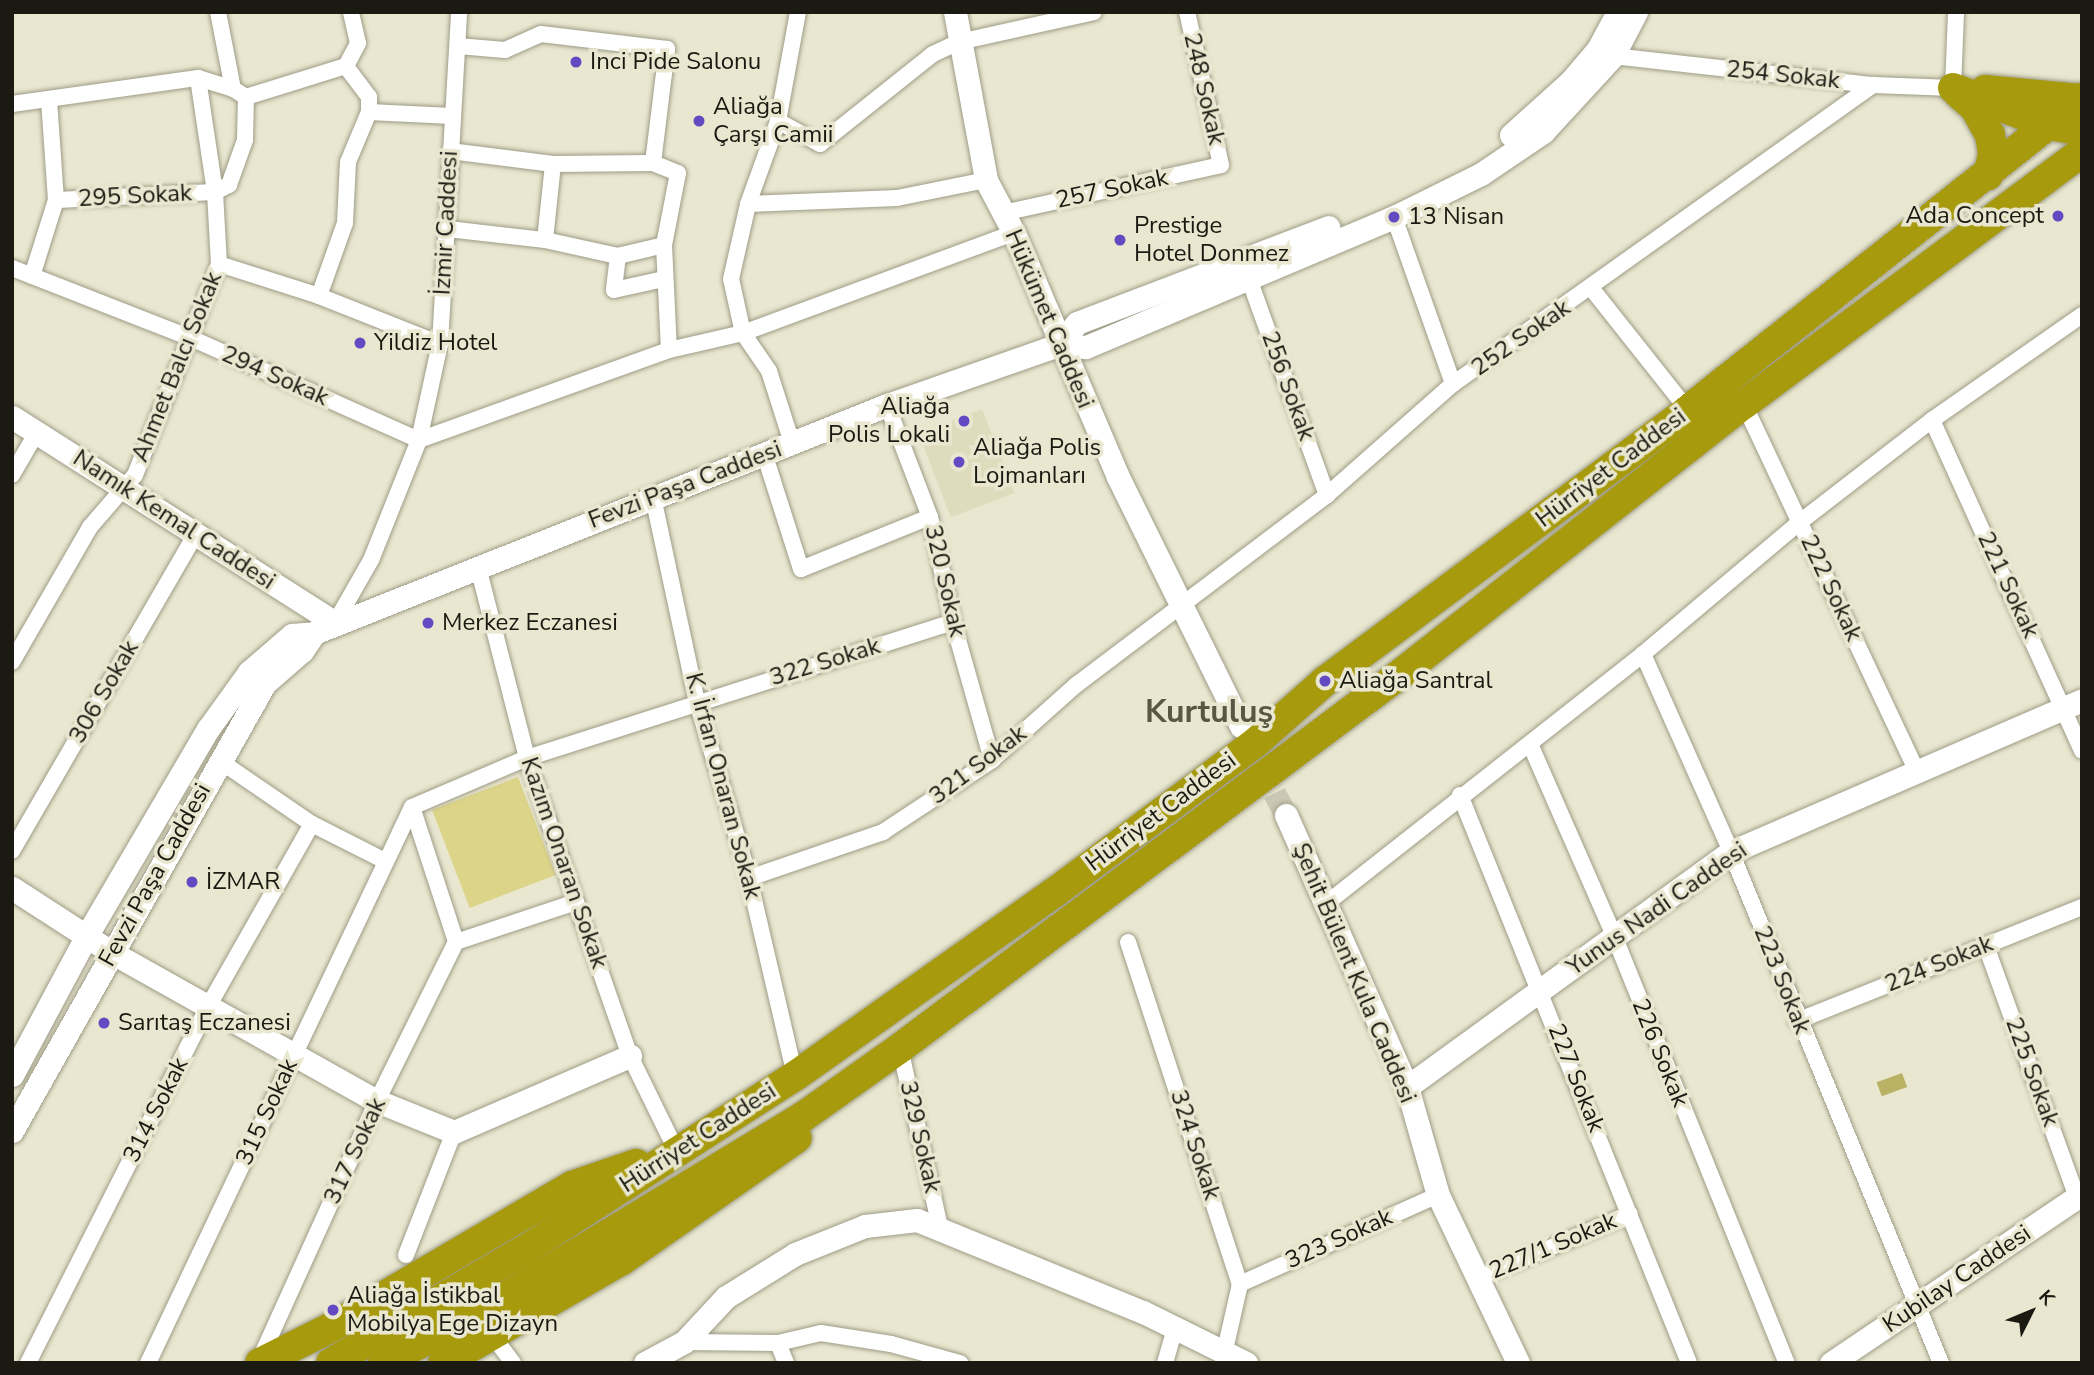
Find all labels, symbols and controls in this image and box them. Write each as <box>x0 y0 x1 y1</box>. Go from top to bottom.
street label: 248 Sokak <box>1177 30 1231 148</box>
place label: Inci Pide Salonu <box>590 48 761 76</box>
marker: Inci Pide Salonu <box>568 54 584 70</box>
street label: 254 Sokak <box>1725 55 1841 95</box>
place label: Aliağa Çarşı Camii <box>713 93 833 149</box>
marker: Aliağa Çarşı Camii <box>691 113 707 129</box>
street label: İzmir Caddesi <box>428 150 464 296</box>
street label: 257 Sokak <box>1053 163 1171 215</box>
street label: 295 Sokak <box>77 179 193 213</box>
place label: Ada Concept <box>1906 202 2044 230</box>
place label: 13 Nisan <box>1408 203 1504 231</box>
marker: Ada Concept <box>2050 208 2066 224</box>
marker: 13 Nisan <box>1386 209 1402 225</box>
place label: Prestige Hotel Donmez <box>1134 212 1289 268</box>
street label: Hükümet Caddesi <box>998 225 1100 413</box>
marker: Prestige Hotel Donmez <box>1112 232 1128 248</box>
street label: Ahmet Balcı Sokak <box>126 268 228 466</box>
street label: 252 Sokak <box>1466 293 1576 383</box>
street label: 256 Sokak <box>1255 327 1321 445</box>
place label: Yildiz Hotel <box>374 329 497 357</box>
marker: Yildiz Hotel <box>352 335 368 351</box>
street label: 294 Sokak <box>217 340 333 412</box>
place label: Aliağa Polis Lokali <box>828 393 950 449</box>
street label: Hürriyet Caddesi <box>1530 402 1692 534</box>
marker: Aliağa Polis Lokali <box>956 413 972 429</box>
place label: Aliağa Polis Lojmanları <box>973 434 1101 490</box>
street label: Fevzi Paşa Caddesi <box>584 435 786 535</box>
street label: Namık Kemal Caddesi <box>68 444 280 596</box>
marker: Aliağa Polis Lojmanları <box>951 454 967 470</box>
street label: 320 Sokak <box>918 522 972 640</box>
street label: 221 Sokak <box>1971 527 2045 643</box>
street label: 222 Sokak <box>1794 530 1868 646</box>
place label: Merkez Eczanesi <box>442 609 618 637</box>
marker: Merkez Eczanesi <box>420 615 436 631</box>
street label: 322 Sokak <box>766 632 884 692</box>
street label: 306 Sokak <box>63 635 145 749</box>
place label: Aliağa Santral <box>1339 667 1493 695</box>
street label: K. İrfan Onaran Sokak <box>679 670 767 902</box>
marker: Aliağa Santral <box>1317 673 1333 689</box>
district label: Kurtuluş <box>1145 693 1273 731</box>
street label: 321 Sokak <box>924 719 1032 811</box>
street label: Hürriyet Caddesi <box>1080 746 1242 878</box>
street label: Kazım Onaran Sokak <box>514 754 614 972</box>
street label: Fevzi Paşa Caddesi <box>93 779 217 971</box>
street label: Yunus Nadi Caddesi <box>1561 836 1753 982</box>
street label: Şehit Bülent Kula Caddesi <box>1286 839 1422 1107</box>
place label: İZMAR <box>206 868 280 896</box>
marker: İZMAR <box>184 874 200 890</box>
street label: 223 Sokak <box>1747 922 1817 1038</box>
street label: 224 Sokak <box>1881 929 1997 999</box>
street label: 226 Sokak <box>1625 995 1695 1111</box>
place label: Sarıtaş Eczanesi <box>118 1009 291 1037</box>
street label: 225 Sokak <box>1999 1013 2065 1131</box>
marker: Sarıtaş Eczanesi <box>96 1015 112 1031</box>
street label: 227 Sokak <box>1541 1020 1611 1136</box>
street label: 314 Sokak <box>117 1053 195 1167</box>
street label: 315 Sokak <box>230 1054 304 1170</box>
street label: Hürriyet Caddesi <box>615 1077 781 1199</box>
street label: 329 Sokak <box>893 1078 947 1196</box>
street label: 324 Sokak <box>1164 1086 1226 1204</box>
street label: 317 Sokak <box>318 1093 392 1209</box>
street label: 323 Sokak <box>1281 1203 1397 1275</box>
street label: 227/1 Sokak <box>1485 1206 1621 1286</box>
street label: Kubilay Caddesi <box>1878 1219 2036 1339</box>
north arrow <box>1996 1277 2066 1347</box>
place label: Aliağa İstikbal Mobilya Ege Dizayn <box>347 1282 558 1338</box>
text: K <box>2033 1284 2060 1311</box>
marker: Aliağa İstikbal Mobilya Ege Dizayn <box>325 1302 341 1318</box>

